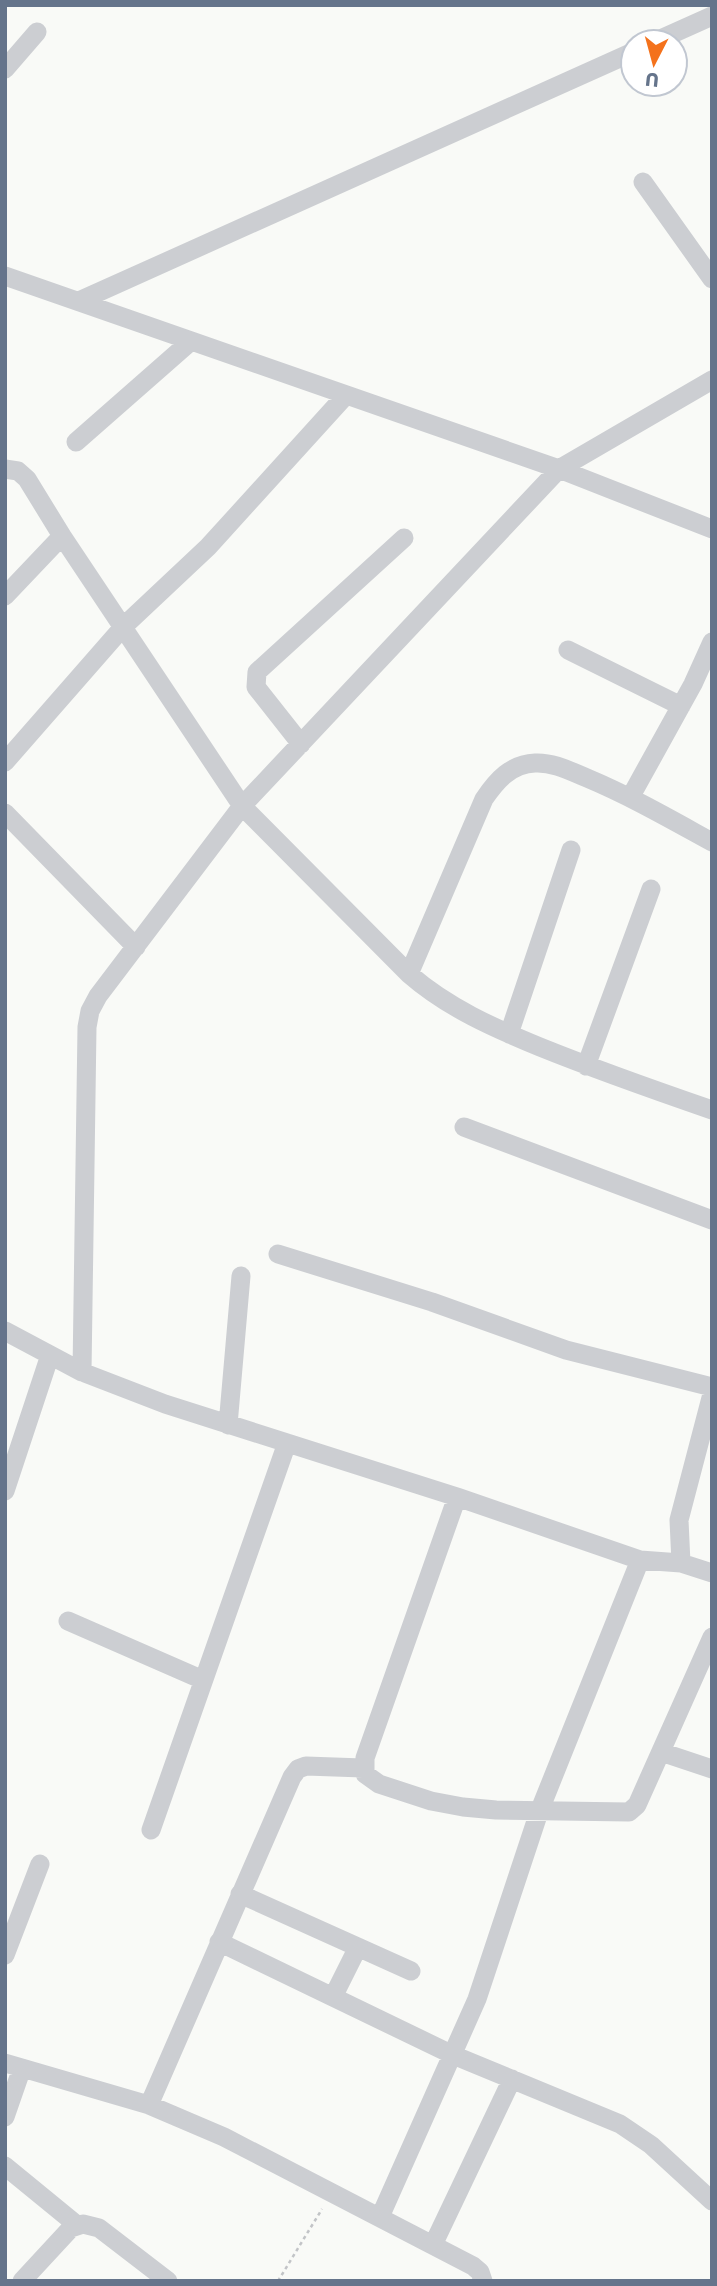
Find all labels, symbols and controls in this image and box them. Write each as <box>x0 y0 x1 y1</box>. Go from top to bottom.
north arrow <box>619 28 689 98</box>
text: U <box>644 65 660 94</box>

